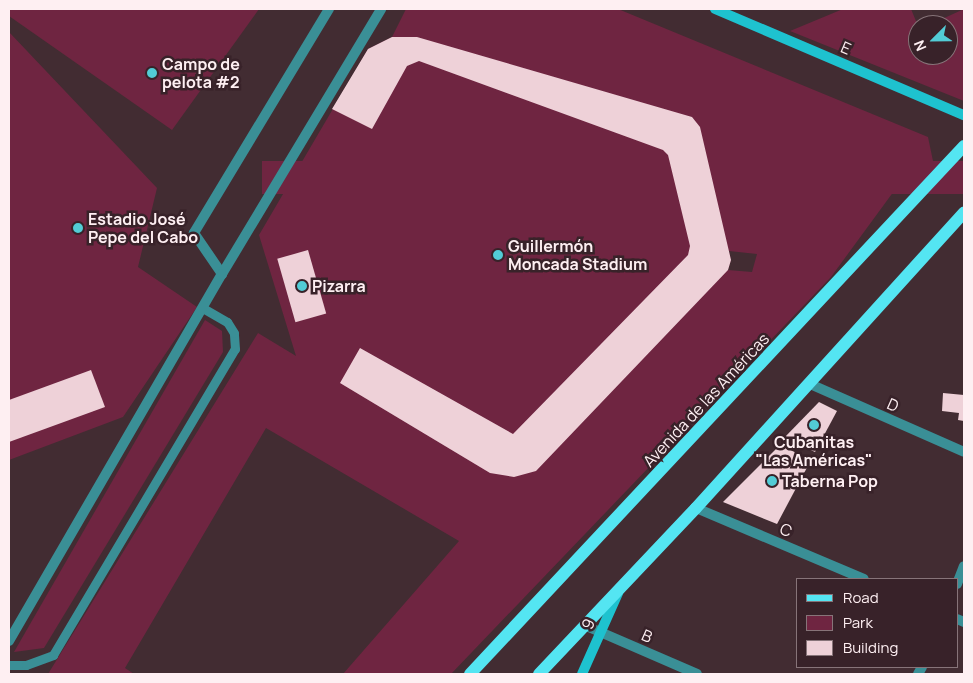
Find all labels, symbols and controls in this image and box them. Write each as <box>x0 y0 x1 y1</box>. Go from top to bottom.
north arrow <box>908 15 958 65</box>
street label: E <box>838 37 854 59</box>
text: N <box>909 37 930 54</box>
place label: Campo de pelota #2 <box>162 54 240 92</box>
marker: Campo de pelota #2 <box>146 67 158 79</box>
place label: Estadio José Pepe del Cabo <box>88 209 198 247</box>
marker: Estadio José Pepe del Cabo <box>72 222 84 234</box>
place label: Guillermón Moncada Stadium <box>508 236 647 274</box>
marker: Guillermón Moncada Stadium <box>492 249 504 261</box>
place label: Pizarra <box>312 276 366 296</box>
marker: Pizarra <box>296 280 308 292</box>
street label: Avenida de las Américas <box>639 329 773 471</box>
street label: D <box>884 394 902 416</box>
marker: Cubanitas "Las Américas" <box>808 419 820 431</box>
place label: Cubanitas "Las Américas" <box>756 432 872 470</box>
place label: Taberna Pop <box>782 471 878 491</box>
marker: Taberna Pop <box>766 475 778 487</box>
street label: C <box>777 519 795 541</box>
legend <box>796 578 958 668</box>
text: Road <box>843 587 879 608</box>
text: Park <box>843 612 873 633</box>
street label: 9 <box>577 615 599 633</box>
street label: B <box>639 625 655 647</box>
text: Building <box>843 637 898 658</box>

